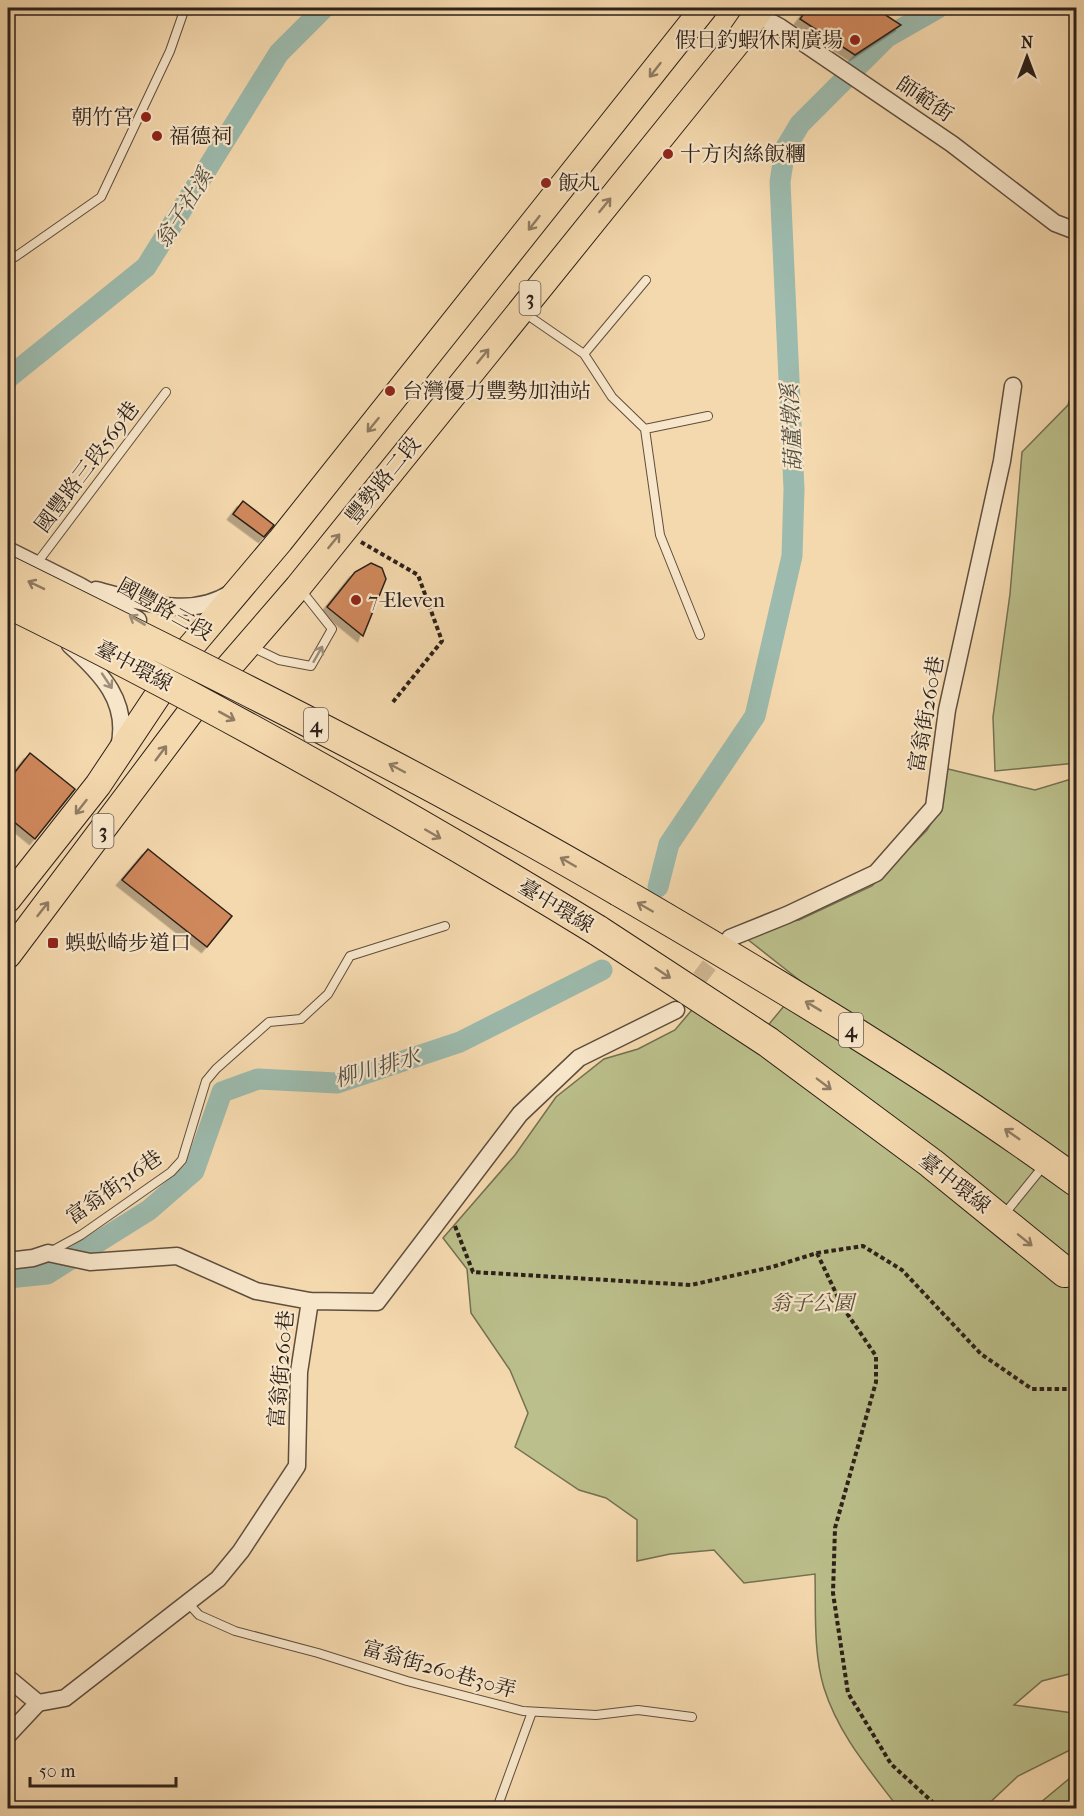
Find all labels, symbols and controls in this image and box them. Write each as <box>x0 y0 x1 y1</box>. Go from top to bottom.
north arrow <box>997 27 1057 87</box>
place label: 假日釣蝦休閑廣場 <box>675 28 843 52</box>
marker: 假日釣蝦休閑廣場 <box>848 33 862 47</box>
text: N <box>1021 33 1034 52</box>
one-way arrow <box>648 62 661 78</box>
street label: 師範街 <box>892 71 958 127</box>
place label: 朝竹宮 <box>71 105 134 129</box>
marker: 朝竹宮 <box>139 110 153 124</box>
place label: 福德祠 <box>169 124 232 148</box>
marker: 福德祠 <box>150 129 164 143</box>
place label: 十方肉絲飯糰 <box>680 142 806 166</box>
marker: 十方肉絲飯糰 <box>661 147 675 161</box>
water label: 翁子社溪 <box>150 163 219 253</box>
place label: 飯丸 <box>558 171 600 195</box>
marker: 飯丸 <box>539 176 553 190</box>
one-way arrow <box>599 197 612 213</box>
one-way arrow <box>527 215 540 231</box>
road number: 3 <box>520 281 540 315</box>
one-way arrow <box>476 349 489 365</box>
place label: 台灣優力豐勢加油站 <box>402 379 591 403</box>
water label: 葫蘆墩溪 <box>777 381 807 473</box>
marker: 台灣優力豐勢加油站 <box>383 384 397 398</box>
street label: 國豐路三段569巷 <box>30 397 144 537</box>
one-way arrow <box>366 417 380 432</box>
street label: 豐勢路二段 <box>341 432 425 528</box>
one-way arrow <box>328 533 341 549</box>
street label: 國豐路三段 <box>113 573 217 645</box>
one-way arrow <box>27 579 45 591</box>
place label: 7-Eleven <box>368 588 445 612</box>
marker: 7-Eleven <box>349 593 363 607</box>
one-way arrow <box>129 614 146 626</box>
street label: 臺中環線 <box>91 636 177 696</box>
one-way arrow <box>312 646 324 663</box>
street label: 富翁街260巷 <box>904 654 948 774</box>
one-way arrow <box>100 673 113 690</box>
road number: 4 <box>304 708 328 742</box>
one-way arrow <box>218 711 236 722</box>
one-way arrow <box>154 745 167 761</box>
one-way arrow <box>389 762 406 774</box>
one-way arrow <box>74 798 87 814</box>
road number: 3 <box>92 814 114 848</box>
one-way arrow <box>424 829 441 841</box>
one-way arrow <box>560 855 577 867</box>
street label: 臺中環線 <box>514 874 598 938</box>
one-way arrow <box>637 900 654 912</box>
one-way arrow <box>37 901 50 917</box>
place label: 蜈蚣崎步道口 <box>65 931 191 955</box>
marker: 蜈蚣崎步道口 <box>46 936 60 950</box>
one-way arrow <box>655 967 671 979</box>
one-way arrow <box>804 1000 821 1013</box>
road number: 4 <box>839 1013 863 1047</box>
water label: 柳川排水 <box>331 1043 425 1093</box>
one-way arrow <box>815 1078 831 1090</box>
one-way arrow <box>1004 1128 1021 1140</box>
street label: 富翁街316巷 <box>61 1145 167 1229</box>
street label: 臺中環線 <box>915 1148 995 1218</box>
one-way arrow <box>1017 1233 1033 1246</box>
park label: 翁子公園 <box>770 1291 857 1315</box>
street label: 富翁街260巷 <box>264 1309 298 1429</box>
street label: 富翁街260巷30弄 <box>359 1636 519 1702</box>
scale bar <box>30 1750 176 1788</box>
text: 50 m <box>39 1761 76 1782</box>

